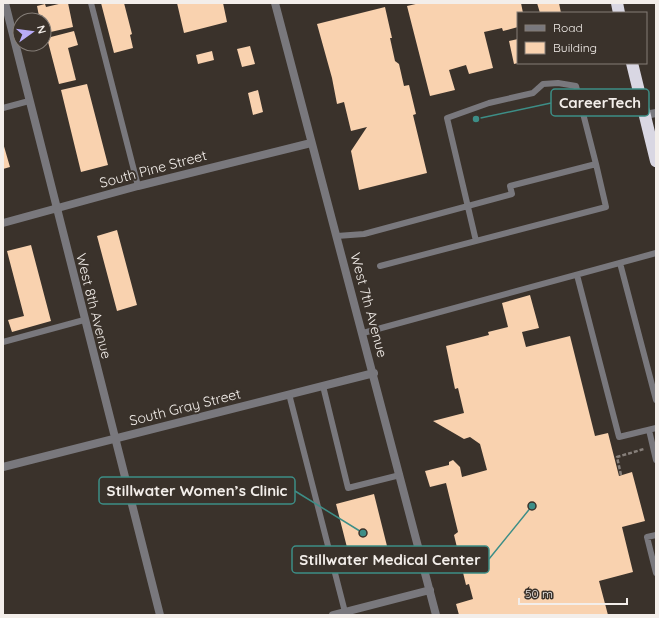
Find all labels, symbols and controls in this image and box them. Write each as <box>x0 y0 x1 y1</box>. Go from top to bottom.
north arrow <box>12 12 52 52</box>
legend <box>517 12 647 64</box>
text: Road <box>553 20 583 35</box>
text: N <box>34 24 49 35</box>
text: Building <box>553 40 597 55</box>
callout: CareerTech <box>551 89 649 116</box>
text: CareerTech <box>559 93 641 112</box>
street label: South Pine Street <box>97 146 209 192</box>
street label: West 8th Avenue <box>72 251 116 361</box>
street label: West 7th Avenue <box>346 251 392 360</box>
street label: South Gray Street <box>127 384 243 430</box>
callout: Stillwater Women’s Clinic <box>99 477 295 504</box>
text: Stillwater Women’s Clinic <box>107 481 288 500</box>
callout: Stillwater Medical Center <box>292 546 489 573</box>
text: Stillwater Medical Center <box>299 550 481 569</box>
scale bar <box>519 580 627 606</box>
text: 50 m <box>525 586 553 601</box>

